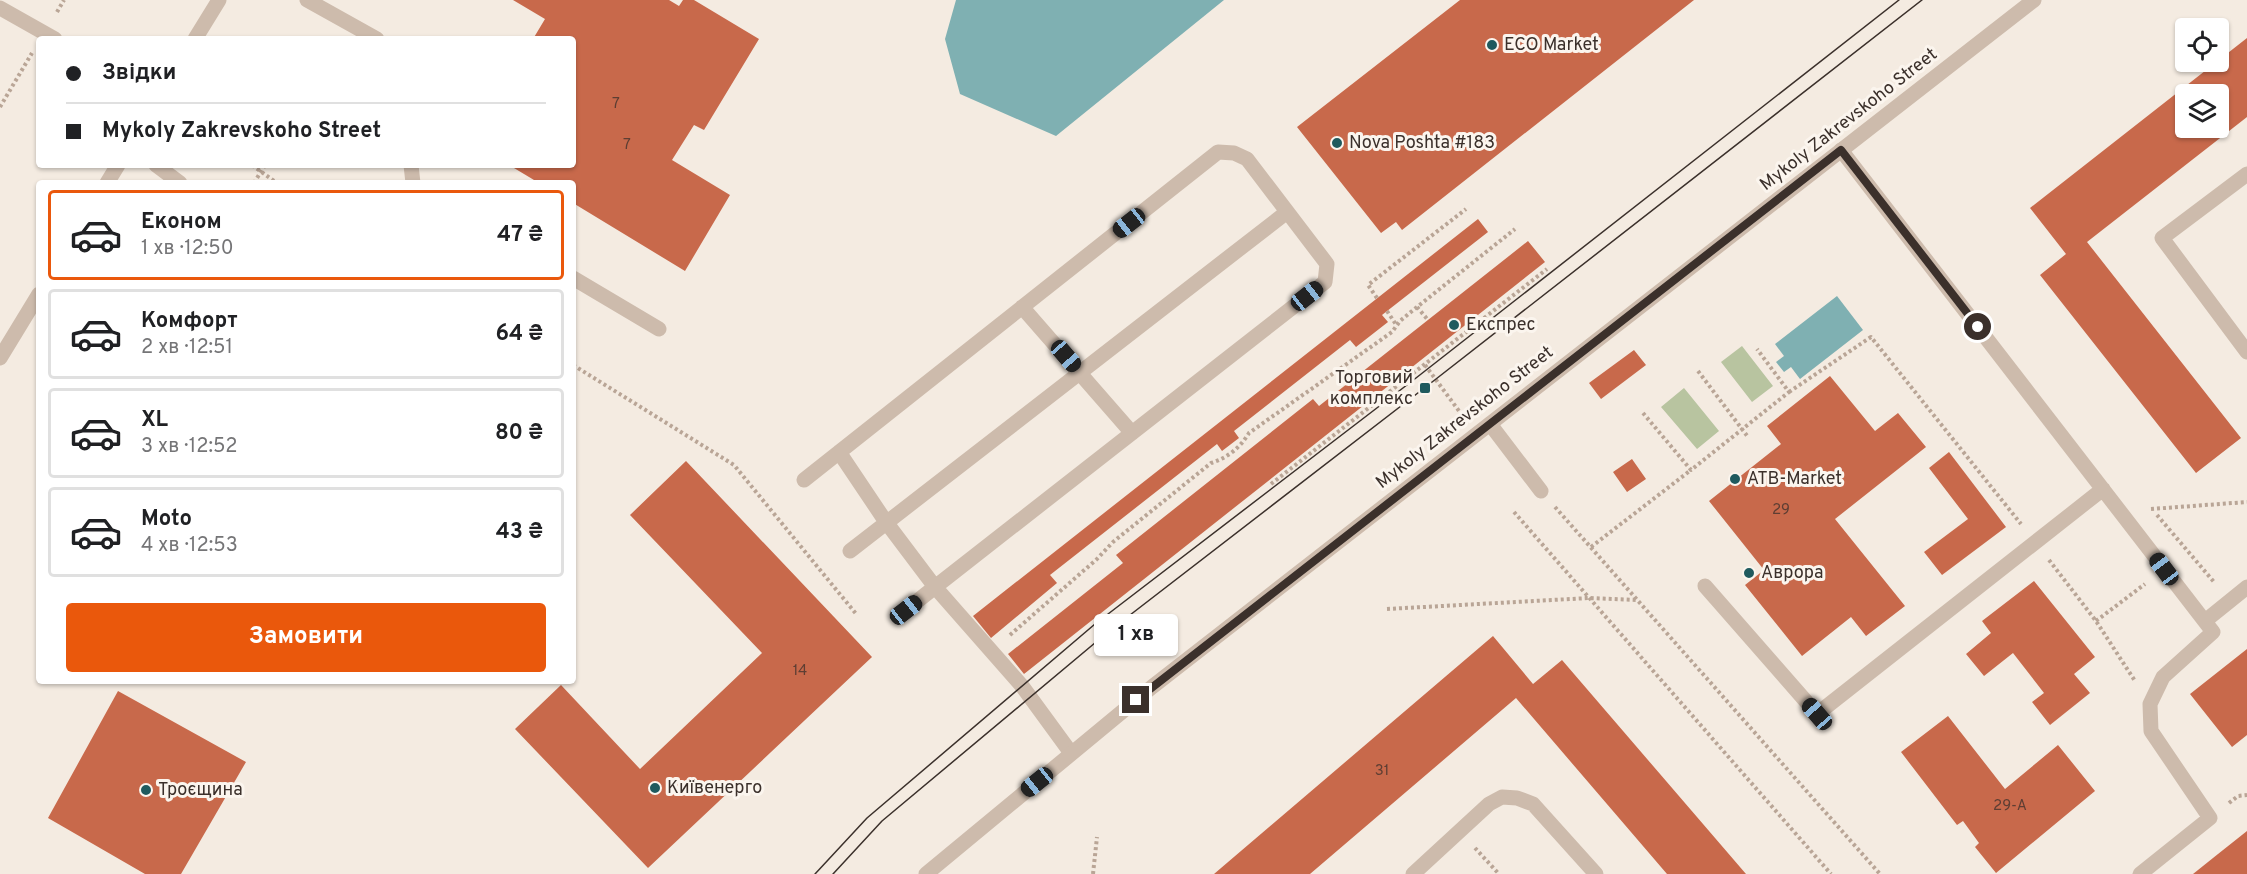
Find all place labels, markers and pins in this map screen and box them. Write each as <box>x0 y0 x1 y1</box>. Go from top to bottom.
place label: ECO Market <box>1504 34 1599 57</box>
marker: ECO Market <box>1485 38 1499 52</box>
place label: Nova Poshta #183 <box>1349 132 1495 155</box>
marker: Nova Poshta #183 <box>1330 136 1344 150</box>
place label: Експрес <box>1466 314 1536 337</box>
marker: Експрес <box>1447 318 1461 332</box>
place label: Торговий комплекс <box>1330 367 1413 411</box>
marker: Торговий комплекс <box>1418 381 1432 395</box>
place label: ATB-Market <box>1747 468 1842 491</box>
marker: ATB-Market <box>1728 472 1742 486</box>
place label: Аврора <box>1761 562 1824 585</box>
marker: Аврора <box>1742 566 1756 580</box>
place label: Київенерго <box>667 777 762 800</box>
place label: Троєщина <box>158 779 243 802</box>
marker: Київенерго <box>648 781 662 795</box>
marker: Троєщина <box>139 783 153 797</box>

